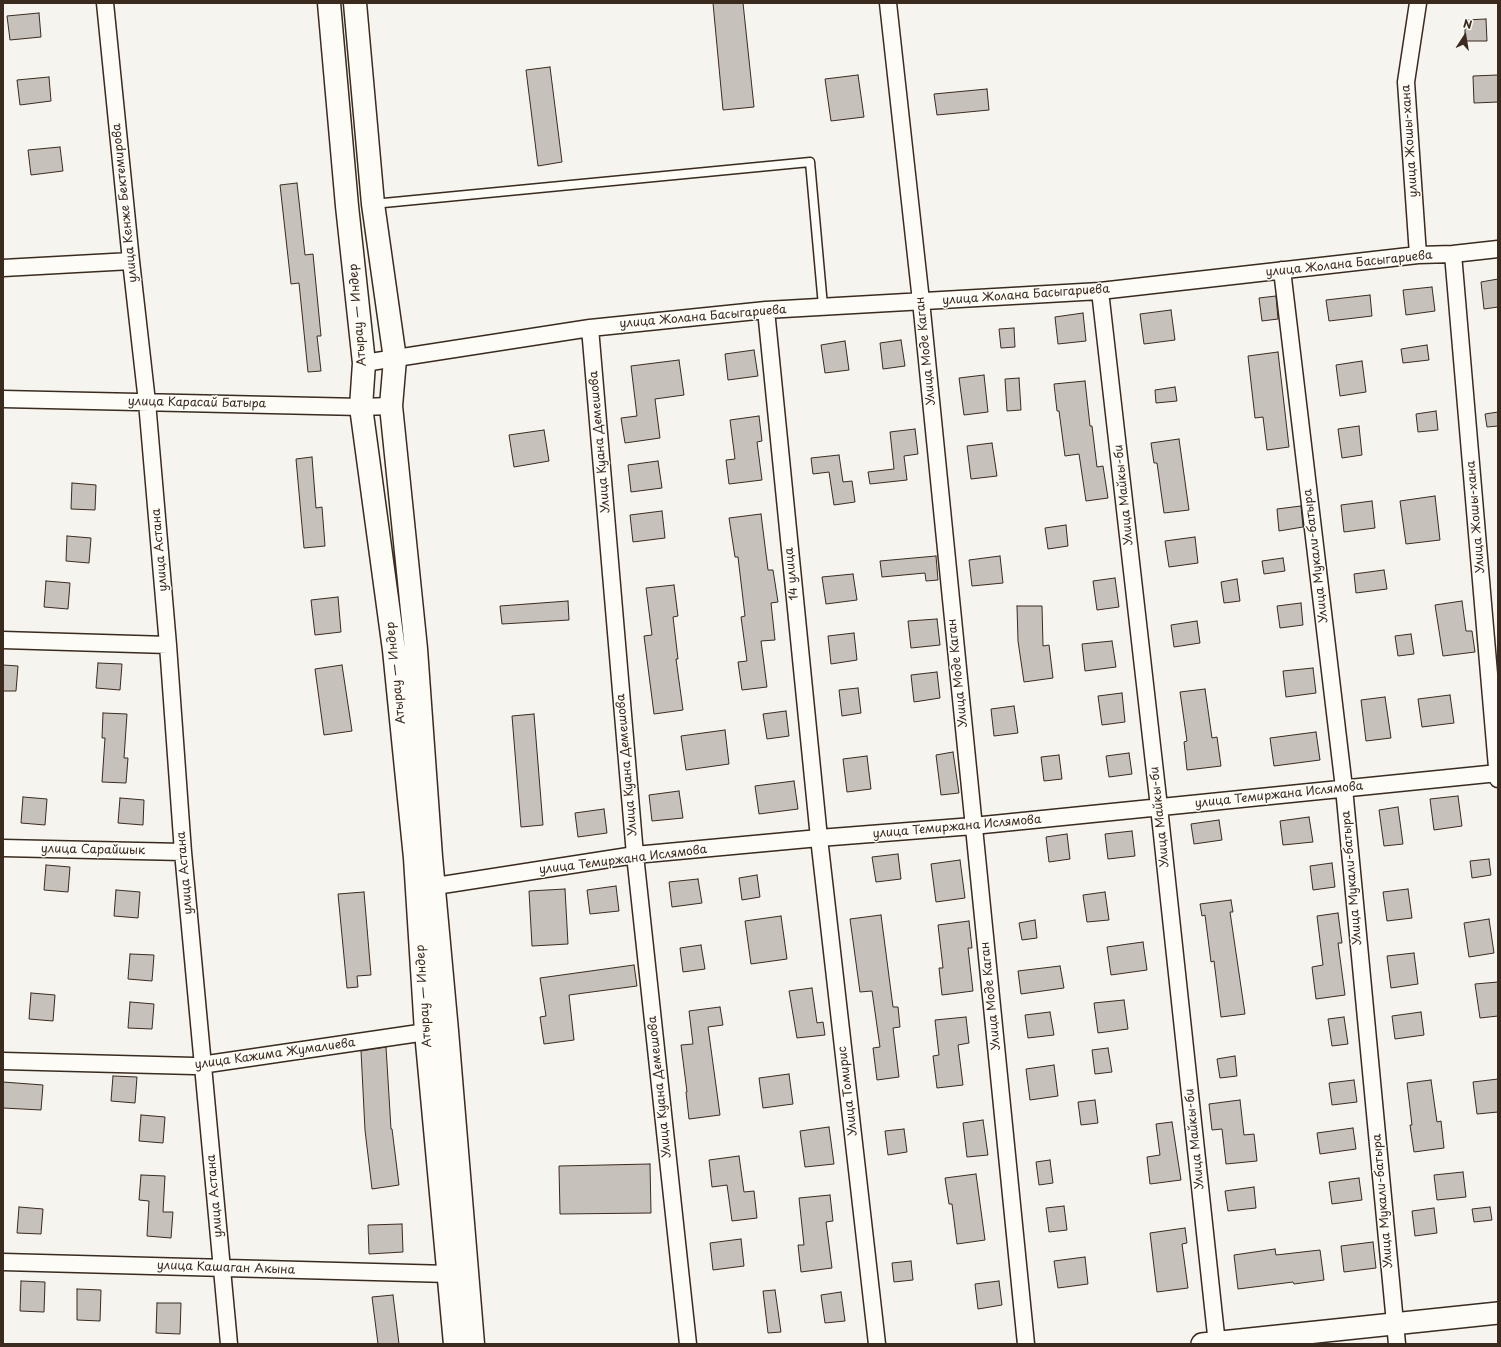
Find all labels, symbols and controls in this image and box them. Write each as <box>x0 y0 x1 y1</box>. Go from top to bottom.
text: N <box>1462 15 1474 33</box>
north arrow <box>1445 16 1485 56</box>
street label: улица Жошы-хана <box>1399 84 1421 198</box>
street label: улица Кенже Бектемирова <box>109 123 141 283</box>
street label: улица Жолана Басыгариева <box>1265 248 1433 280</box>
street label: Атырау — Индер <box>346 263 370 367</box>
street label: улица Жолана Басыгариева <box>942 282 1110 308</box>
street label: Улица Моде Каган <box>913 296 939 406</box>
street label: улица Жолана Басыгариева <box>619 303 787 331</box>
street label: Улица Куана Демешова <box>587 370 613 514</box>
street label: улица Карасай Батыра <box>128 395 266 411</box>
street label: Улица Майкы-би <box>1112 444 1136 546</box>
street label: Улица Жошы-хана <box>1464 460 1488 574</box>
street label: Улица Мукали-батыра <box>1301 488 1331 624</box>
street label: улица Астана <box>149 508 171 592</box>
street label: 14 улица <box>782 547 802 601</box>
street label: Улица Моде Каган <box>945 618 971 728</box>
street label: Атырау — Индер <box>383 621 409 725</box>
street label: Улица Куана Демешова <box>614 693 640 837</box>
street label: Улица Майкы-би <box>1148 766 1172 868</box>
street label: улица Темиржана Ислямова <box>1194 779 1364 811</box>
street label: Улица Мукали-батыра <box>1339 810 1365 946</box>
street label: улица Темиржана Ислямова <box>872 812 1042 842</box>
street label: улица Астана <box>174 831 196 915</box>
street label: улица Сарайшык <box>41 842 145 858</box>
street label: улица Темиржана Ислямова <box>538 843 708 877</box>
street label: Улица Моде Каган <box>978 941 1004 1051</box>
street label: Атырау — Индер <box>413 944 435 1048</box>
street label: Улица Куана Демешова <box>645 1015 675 1159</box>
street label: улица Кажима Жумалиева <box>194 1036 356 1072</box>
street label: Улица Томирис <box>835 1045 861 1137</box>
street label: Улица Майкы-би <box>1183 1088 1207 1190</box>
street label: Улица Мукали-батыра <box>1370 1133 1396 1269</box>
street label: улица Астана <box>204 1154 226 1238</box>
street label: улица Кашаган Акына <box>157 1258 295 1278</box>

